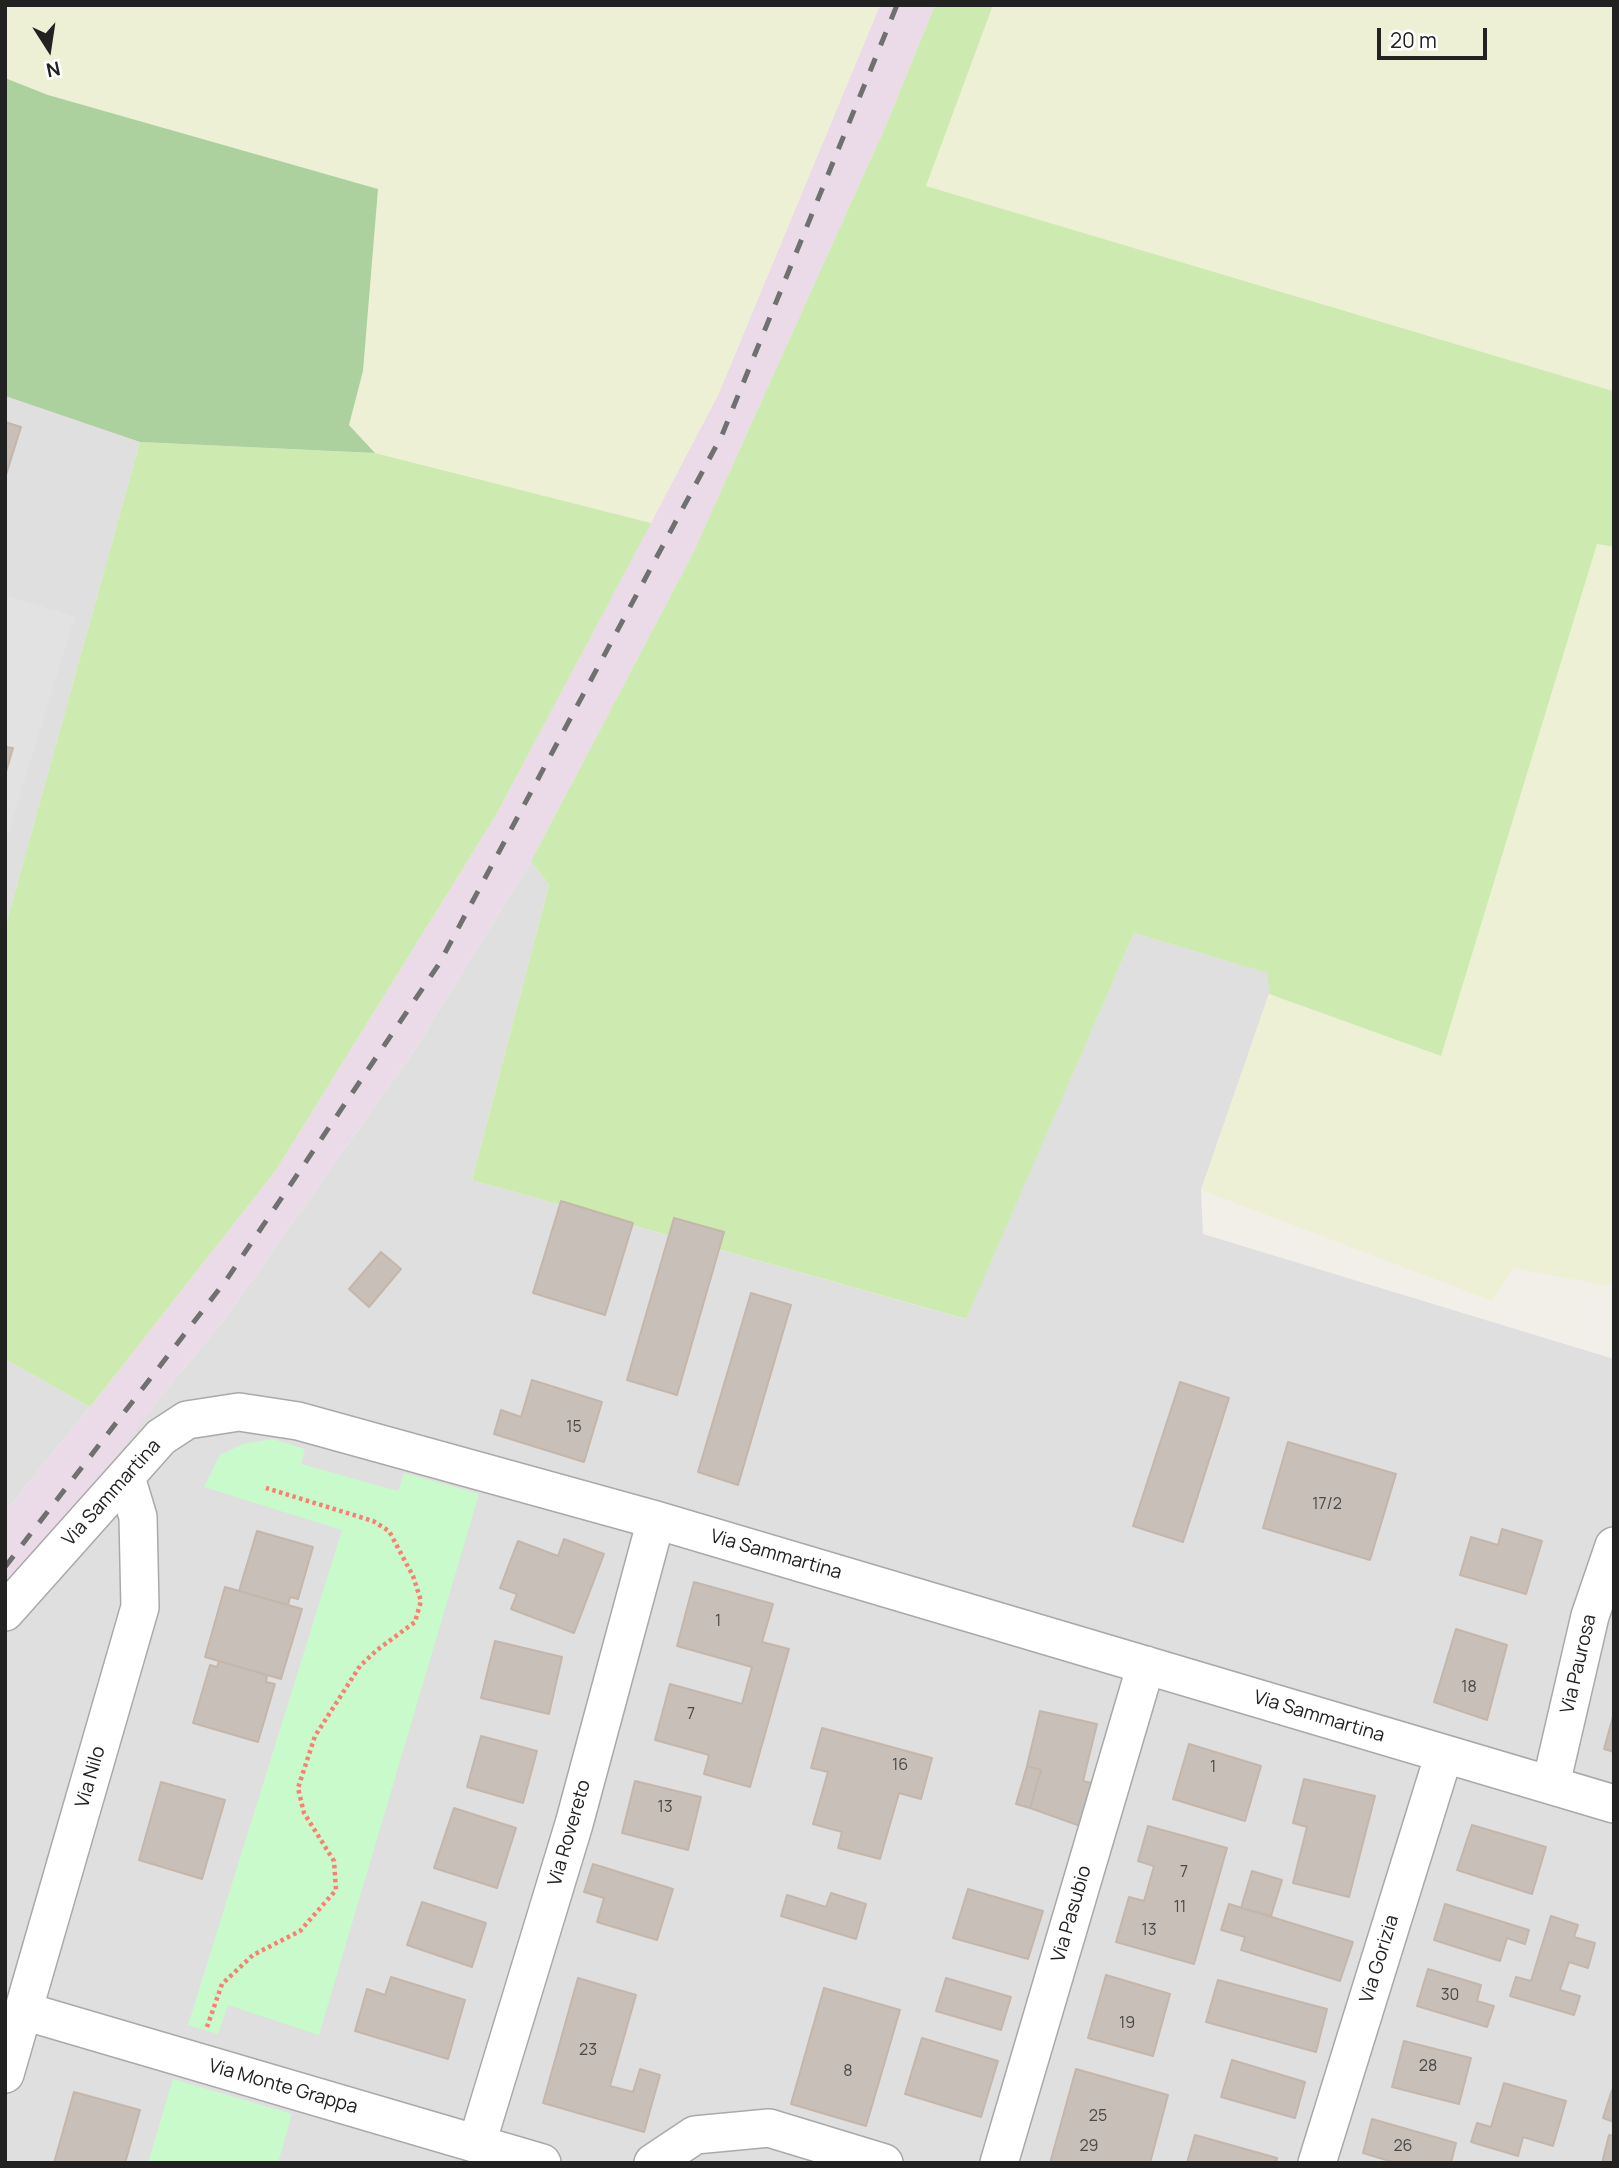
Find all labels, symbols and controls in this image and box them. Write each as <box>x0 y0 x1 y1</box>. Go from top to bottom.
north arrow <box>14 14 84 84</box>
scale bar <box>1381 14 1491 58</box>
text: 20 m <box>1390 26 1437 54</box>
text: N <box>44 55 63 84</box>
house number: 15 <box>566 1418 582 1438</box>
street label: Via Sammartina <box>58 1435 166 1551</box>
house number: 17/2 <box>1312 1495 1342 1515</box>
street label: Via Sammartina <box>708 1525 844 1585</box>
house number: 1 <box>715 1612 721 1632</box>
street label: Via Paurosa <box>1557 1612 1601 1716</box>
house number: 18 <box>1461 1678 1477 1698</box>
street label: Via Sammartina <box>1251 1686 1387 1748</box>
house number: 7 <box>687 1705 695 1725</box>
street label: Via Nilo <box>71 1744 111 1810</box>
house number: 16 <box>892 1756 908 1776</box>
house number: 1 <box>1210 1758 1216 1778</box>
street label: Via Rovereto <box>544 1777 596 1889</box>
house number: 13 <box>657 1798 673 1818</box>
street label: Via Pasubio <box>1047 1863 1097 1965</box>
house number: 7 <box>1180 1863 1188 1883</box>
house number: 11 <box>1174 1898 1186 1918</box>
street label: Via Gorizia <box>1356 1912 1404 2006</box>
house number: 13 <box>1141 1921 1157 1941</box>
house number: 30 <box>1441 1986 1459 2006</box>
house number: 19 <box>1119 2014 1135 2034</box>
house number: 23 <box>579 2041 597 2061</box>
street label: Via Monte Grappa <box>206 2055 360 2119</box>
house number: 28 <box>1419 2057 1437 2077</box>
house number: 8 <box>843 2062 853 2082</box>
house number: 25 <box>1089 2107 1107 2127</box>
house number: 29 <box>1079 2137 1099 2157</box>
house number: 26 <box>1393 2137 1413 2157</box>

